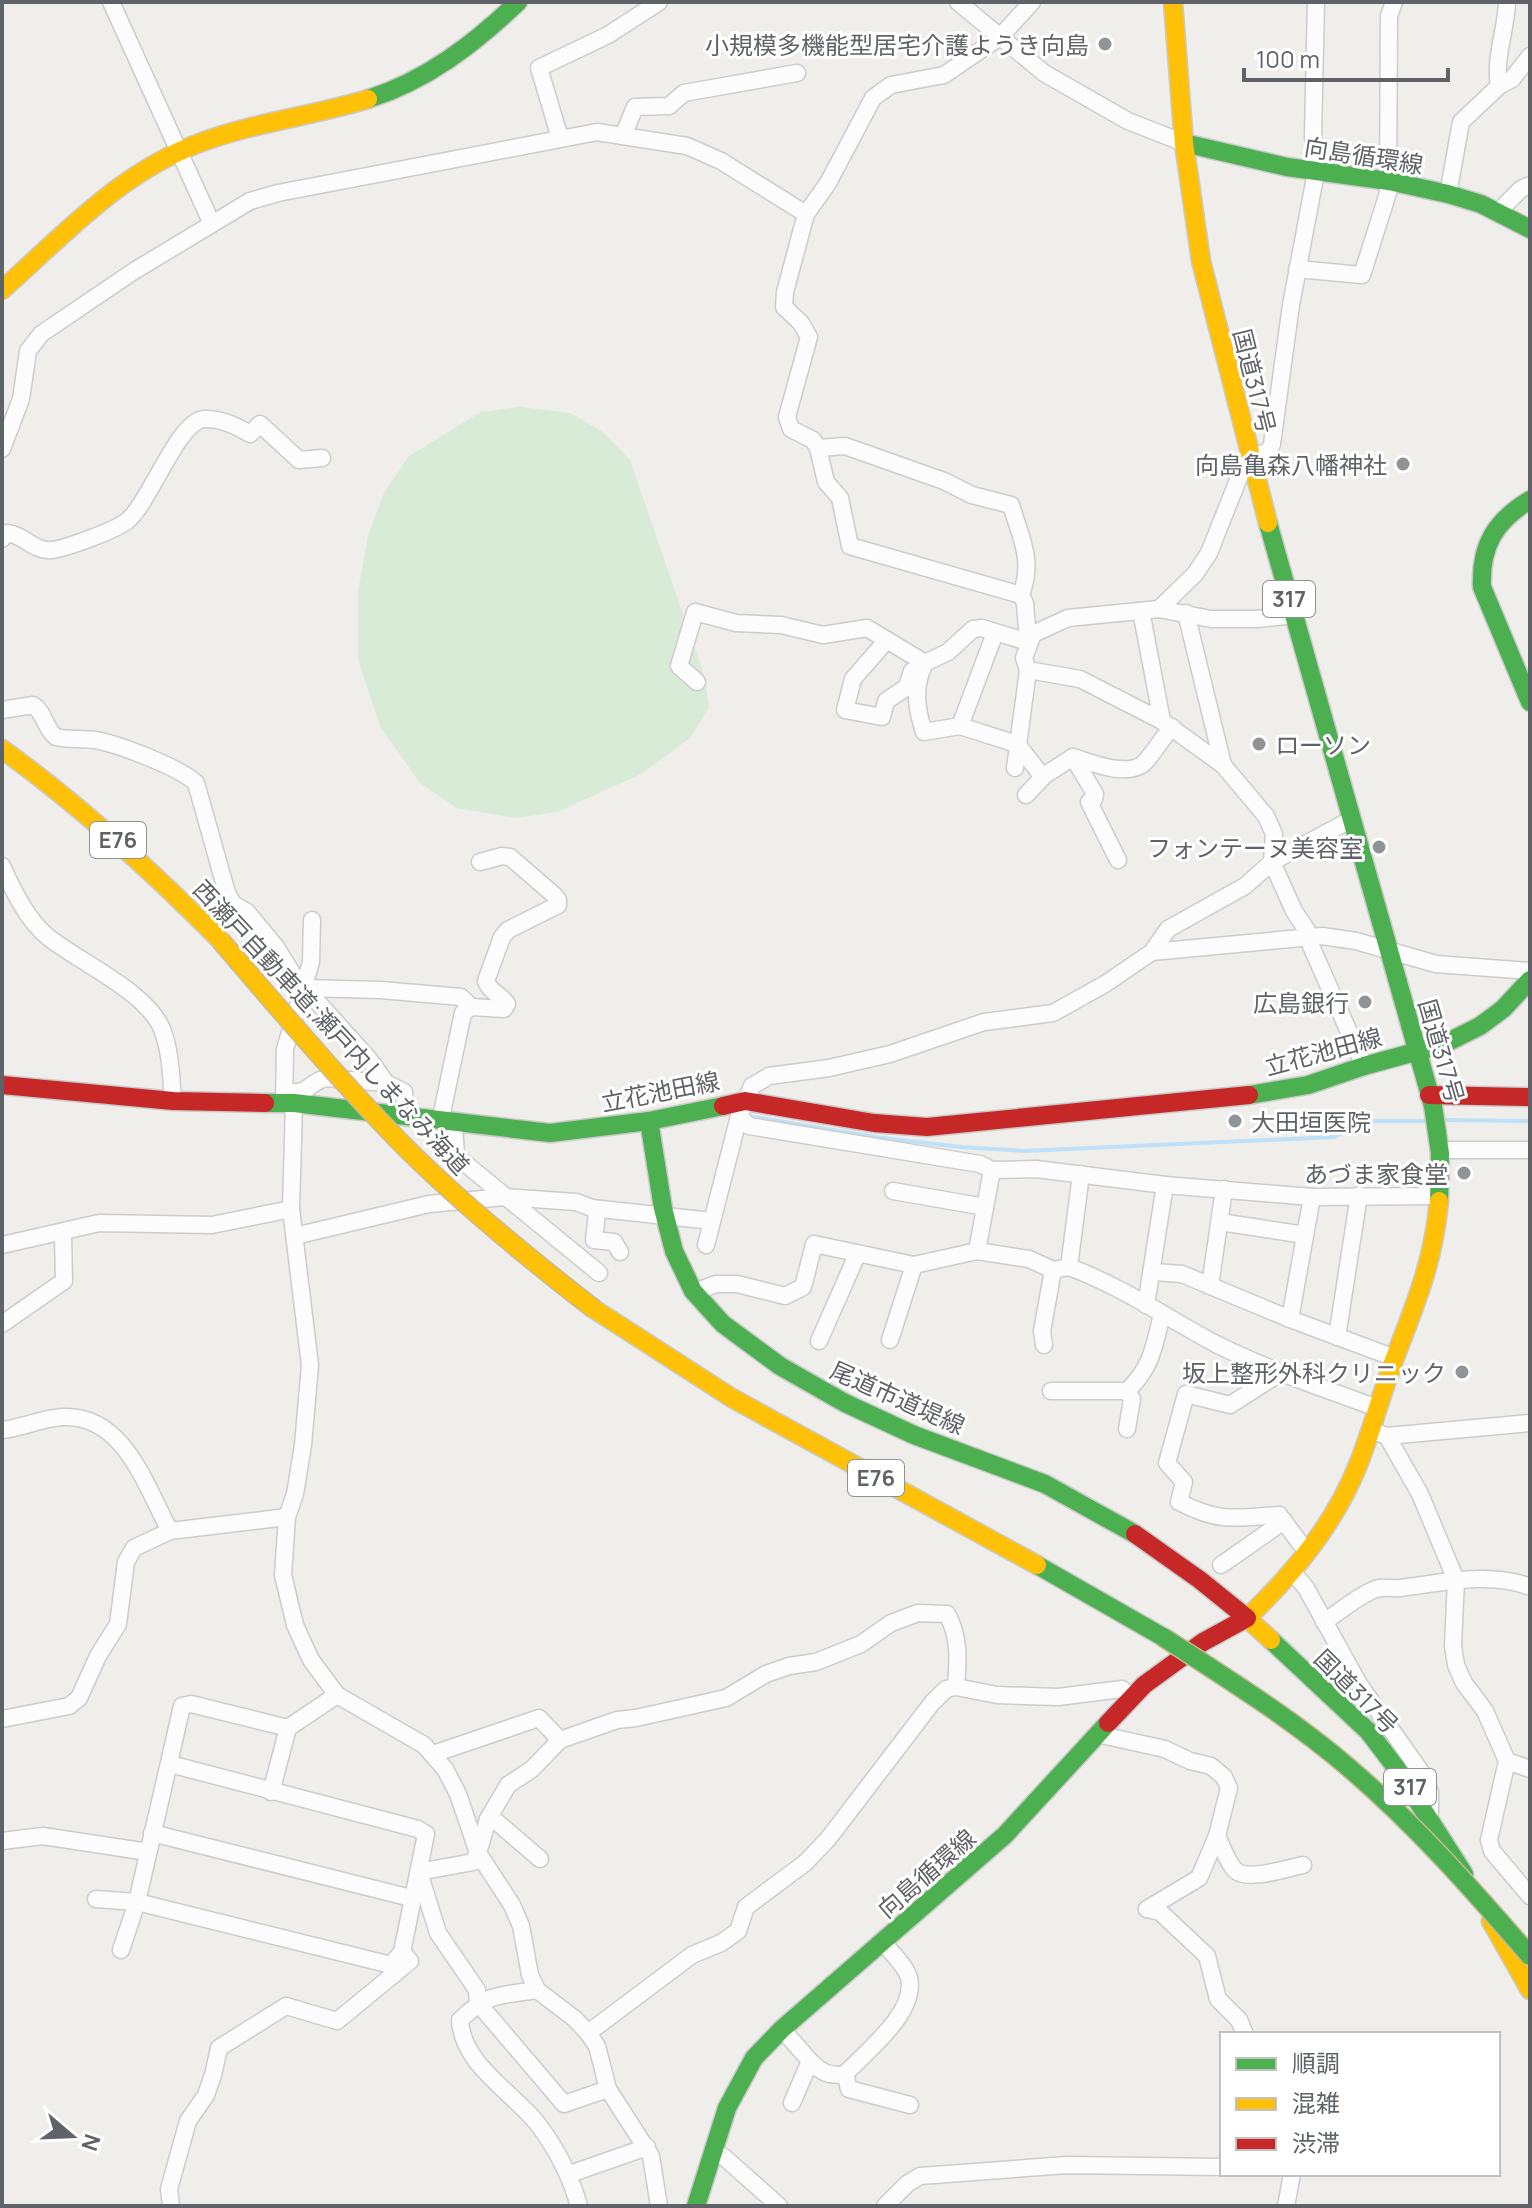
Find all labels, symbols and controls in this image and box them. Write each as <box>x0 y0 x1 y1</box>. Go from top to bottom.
place label: 小規模多機能型居宅介護ようき向島 <box>705 28 1089 61</box>
scale bar <box>1244 32 1448 82</box>
marker: 小規模多機能型居宅介護ようき向島 <box>1096 35 1114 53</box>
text: 100 m <box>1256 42 1320 75</box>
street label: 向島循環線 <box>1302 129 1426 181</box>
street label: 国道317号 <box>1226 325 1284 437</box>
place label: 向島亀森八幡神社 <box>1195 448 1387 481</box>
marker: 向島亀森八幡神社 <box>1394 455 1412 473</box>
road number: 317 <box>1263 581 1315 617</box>
place label: ローソン <box>1275 728 1371 761</box>
marker: ローソン <box>1250 735 1268 753</box>
road number: E76 <box>90 822 146 858</box>
place label: フォンテーヌ美容室 <box>1147 831 1363 864</box>
marker: フォンテーヌ美容室 <box>1370 838 1388 856</box>
street label: 西瀬戸自動車道;瀬戸内しまなみ海道 <box>186 873 478 1181</box>
place label: 広島銀行 <box>1253 986 1349 1019</box>
marker: 広島銀行 <box>1356 993 1374 1011</box>
street label: 国道317号 <box>1411 995 1473 1107</box>
street label: 立花池田線 <box>1261 1020 1385 1082</box>
street label: 立花池田線 <box>598 1063 722 1119</box>
place label: 大田垣医院 <box>1251 1105 1371 1138</box>
marker: 大田垣医院 <box>1226 1112 1244 1130</box>
place label: あづま家食堂 <box>1304 1157 1448 1190</box>
marker: あづま家食堂 <box>1455 1164 1473 1182</box>
street label: 尾道市道堤線 <box>826 1353 970 1441</box>
place label: 坂上整形外科クリニック <box>1182 1356 1446 1389</box>
marker: 坂上整形外科クリニック <box>1453 1363 1471 1381</box>
road number: E76 <box>848 1460 904 1496</box>
street label: 国道317号 <box>1308 1642 1406 1740</box>
road number: 317 <box>1384 1769 1436 1805</box>
street label: 向島循環線 <box>870 1821 982 1925</box>
legend <box>1220 2032 1500 2176</box>
text: 順調 <box>1292 2046 1340 2079</box>
text: 混雑 <box>1292 2086 1340 2119</box>
north arrow <box>32 2096 112 2176</box>
text: 渋滞 <box>1292 2126 1340 2159</box>
text: N <box>74 2130 108 2155</box>

